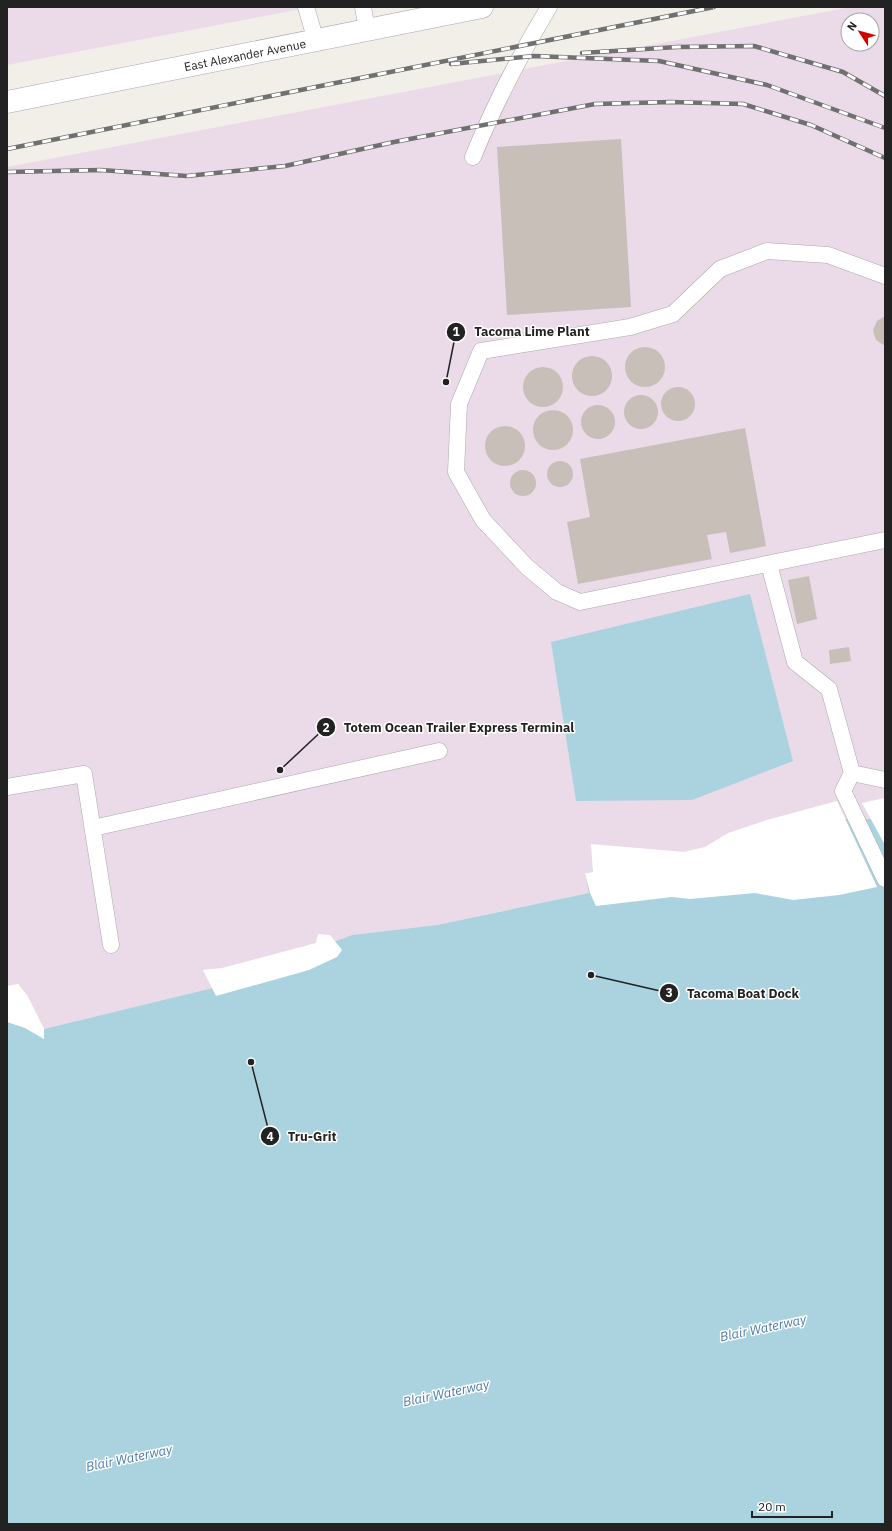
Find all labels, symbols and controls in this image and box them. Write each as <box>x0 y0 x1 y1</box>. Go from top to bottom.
north arrow <box>840 12 880 52</box>
text: N <box>844 19 860 33</box>
street label: East Alexander Avenue <box>183 36 308 74</box>
callout: Tacoma Lime Plant <box>446 319 597 344</box>
text: Tacoma Lime Plant <box>474 323 590 340</box>
text: 1 <box>452 324 460 339</box>
callout: Totem Ocean Trailer Express Terminal <box>316 715 583 740</box>
text: Totem Ocean Trailer Express Terminal <box>344 719 574 736</box>
text: 2 <box>322 720 330 735</box>
callout: Tacoma Boat Dock <box>659 981 807 1006</box>
text: 3 <box>665 985 673 1000</box>
text: Tacoma Boat Dock <box>687 985 800 1002</box>
callout: Tru-Grit <box>260 1124 345 1149</box>
text: Tru-Grit <box>288 1128 336 1145</box>
text: 4 <box>266 1129 274 1144</box>
water label: Blair Waterway <box>718 1310 808 1345</box>
water label: Blair Waterway <box>401 1375 491 1410</box>
water label: Blair Waterway <box>84 1440 174 1475</box>
scale bar <box>752 1493 832 1519</box>
text: 20 m <box>758 1499 786 1514</box>

